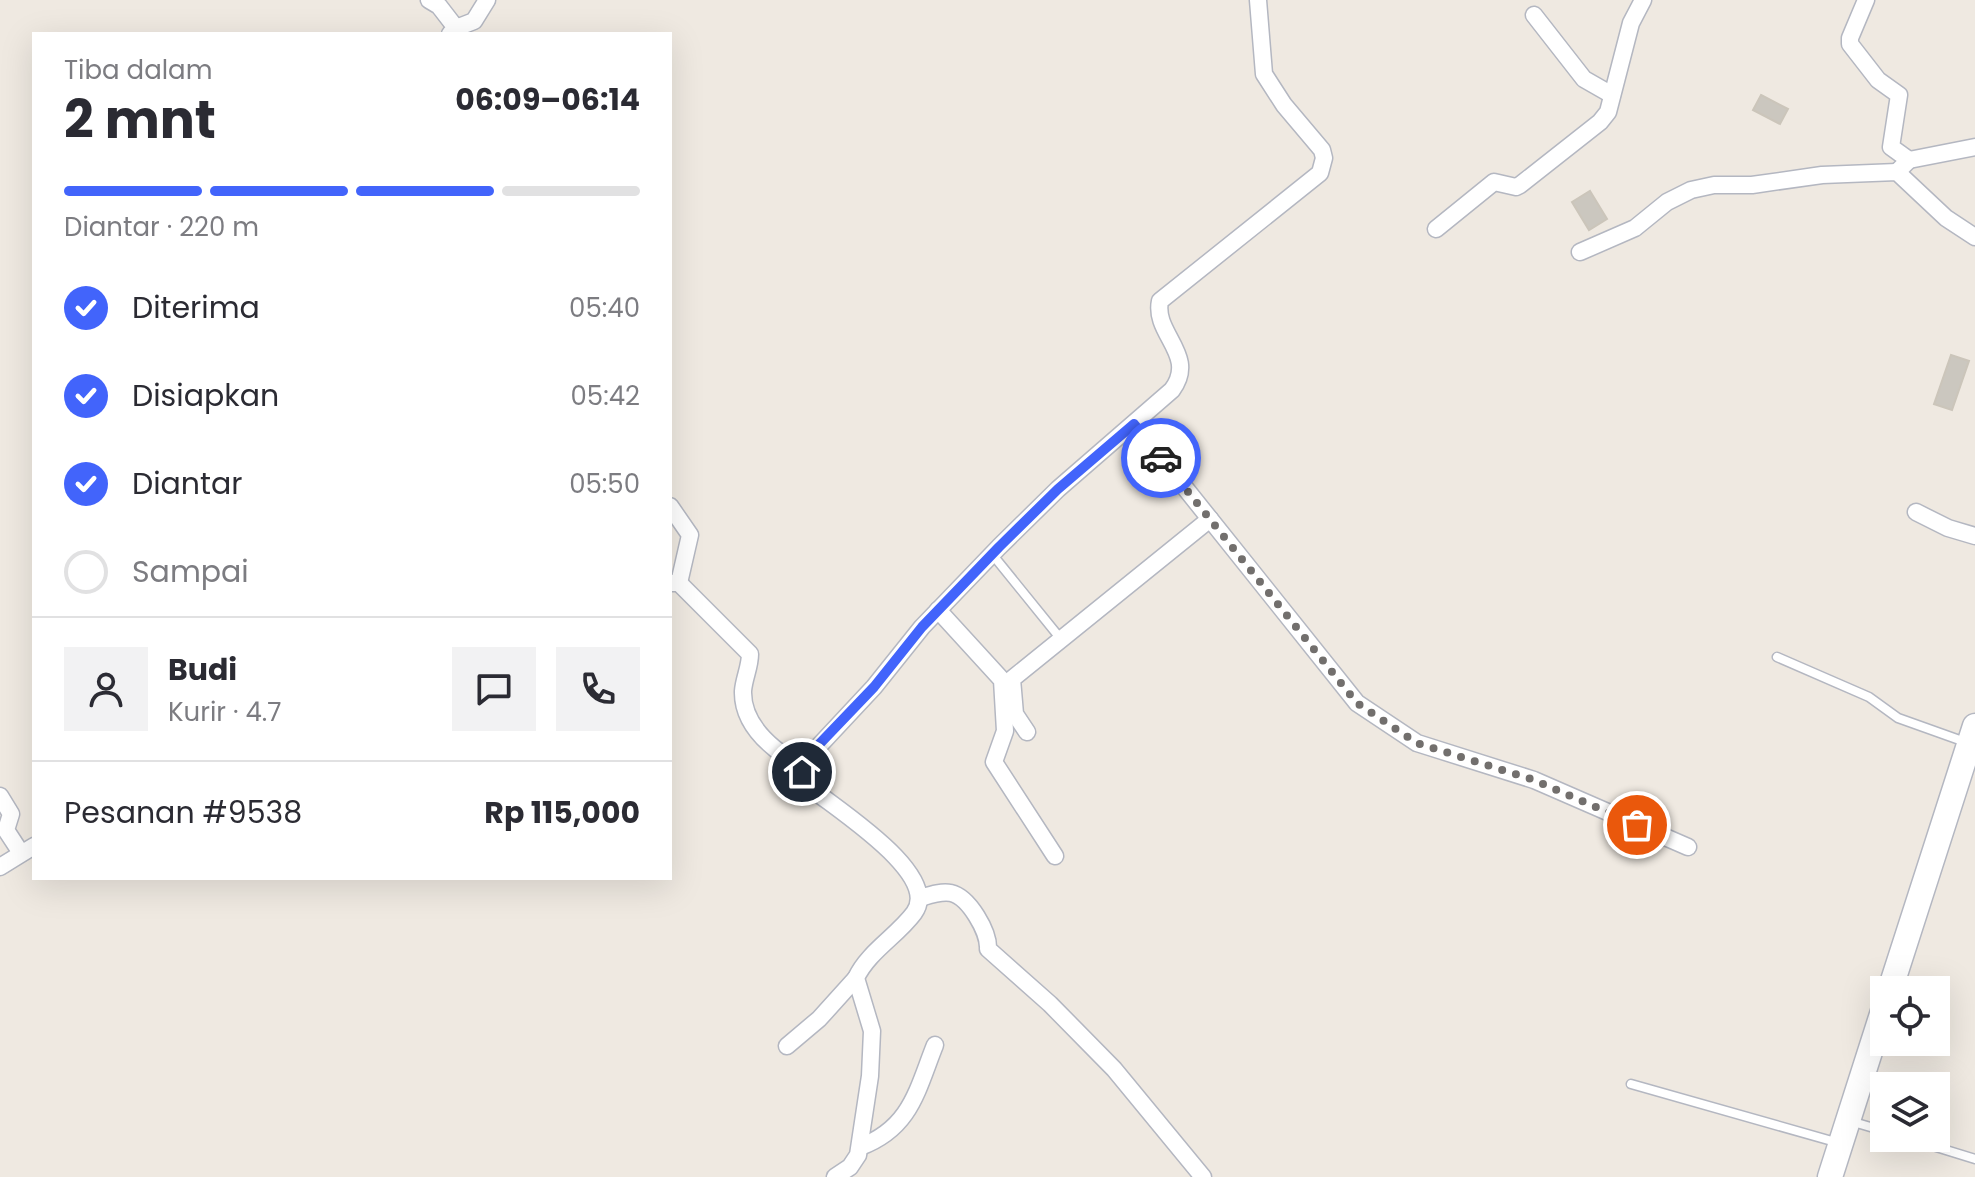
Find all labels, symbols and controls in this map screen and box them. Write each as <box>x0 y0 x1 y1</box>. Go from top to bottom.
text: Tiba dalam <box>64 52 212 88</box>
text: 06:09–06:14 <box>455 78 640 121</box>
text: 2 mnt <box>64 83 216 156</box>
text: Diantar · 220 m <box>64 209 259 245</box>
icon: check <box>64 286 108 330</box>
text: Diterima <box>132 286 260 329</box>
text: 05:40 <box>569 290 640 326</box>
icon: check <box>64 374 108 418</box>
text: Disiapkan <box>132 374 279 417</box>
text: 05:42 <box>571 378 640 414</box>
courier <box>1121 418 1201 498</box>
icon: car <box>1139 436 1183 480</box>
icon: check <box>64 462 108 506</box>
text: Diantar <box>132 462 242 505</box>
text: 05:50 <box>569 466 640 502</box>
text: Sampai <box>132 550 249 593</box>
button: person <box>64 647 148 731</box>
button: chat <box>452 647 536 731</box>
button: phone <box>556 647 640 731</box>
text: Budi <box>168 648 237 691</box>
text: Kurir · 4.7 <box>168 694 281 730</box>
pin <box>768 738 836 806</box>
icon: home <box>780 750 824 794</box>
text: Pesanan #9538 <box>64 791 302 834</box>
text: Rp 115,000 <box>484 791 640 834</box>
pin <box>1603 791 1671 859</box>
icon: bag <box>1615 803 1659 847</box>
map controls <box>1870 976 1950 1152</box>
button: locate <box>1870 976 1950 1056</box>
button: layers <box>1870 1072 1950 1152</box>

